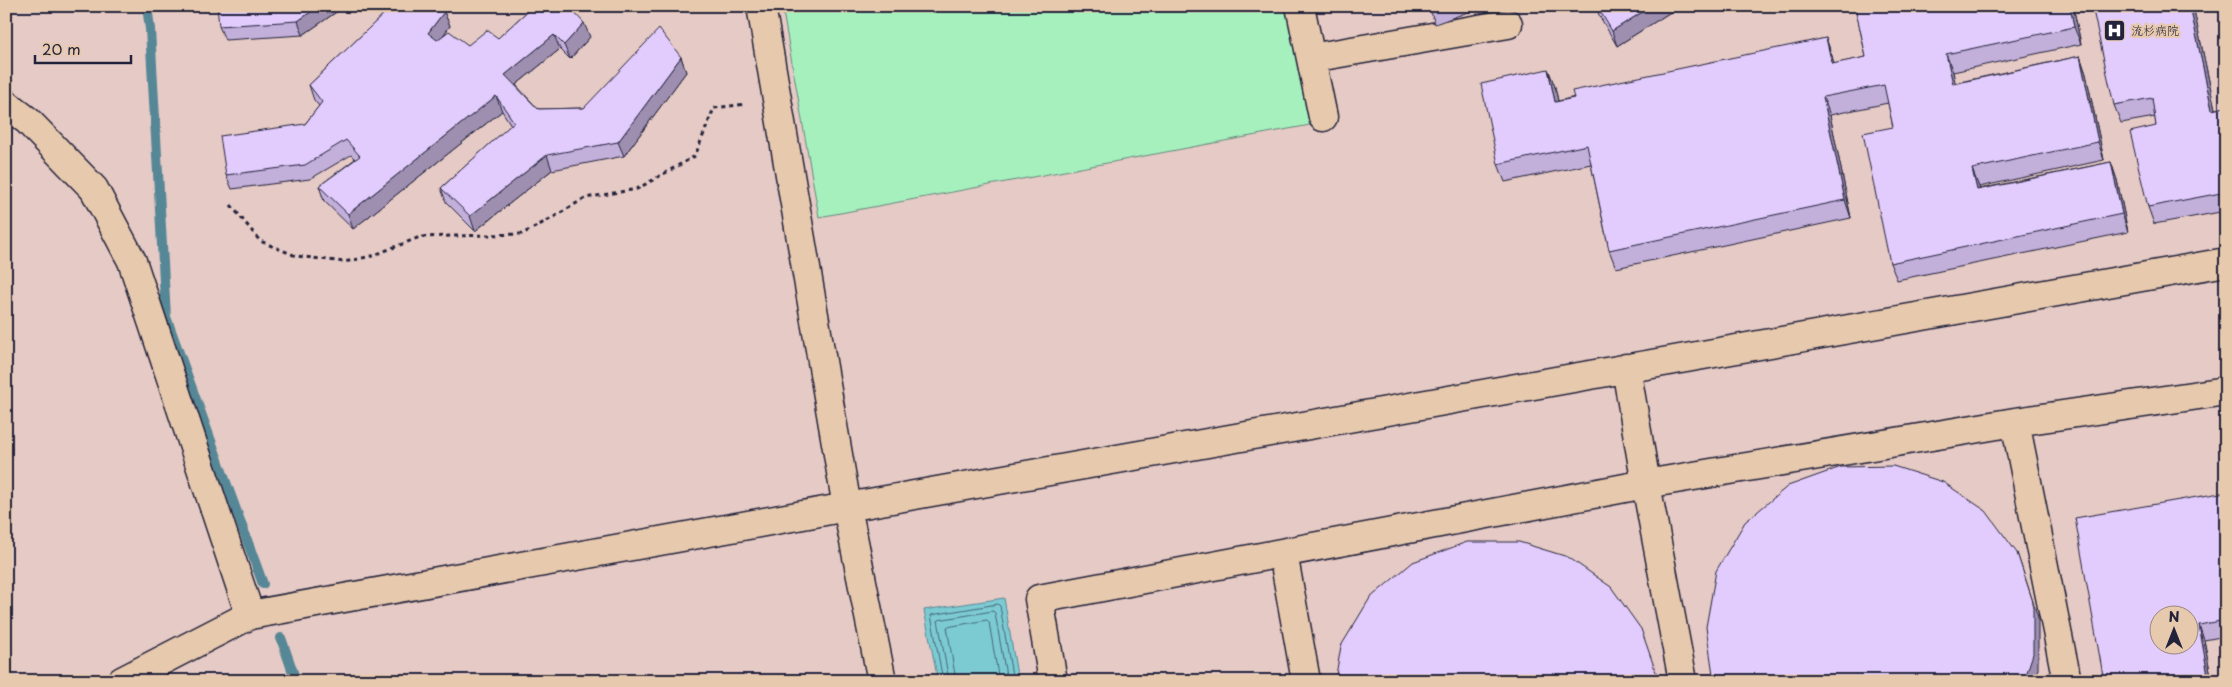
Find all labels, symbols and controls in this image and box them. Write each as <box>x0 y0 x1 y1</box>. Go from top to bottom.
hospital icon: 流杉病院 <box>2103 18 2127 42</box>
place label: 流杉病院 <box>2131 21 2179 39</box>
scale bar <box>35 32 131 64</box>
text: 20 m <box>42 37 81 60</box>
north arrow <box>2150 604 2200 654</box>
text: N <box>2168 606 2180 627</box>

